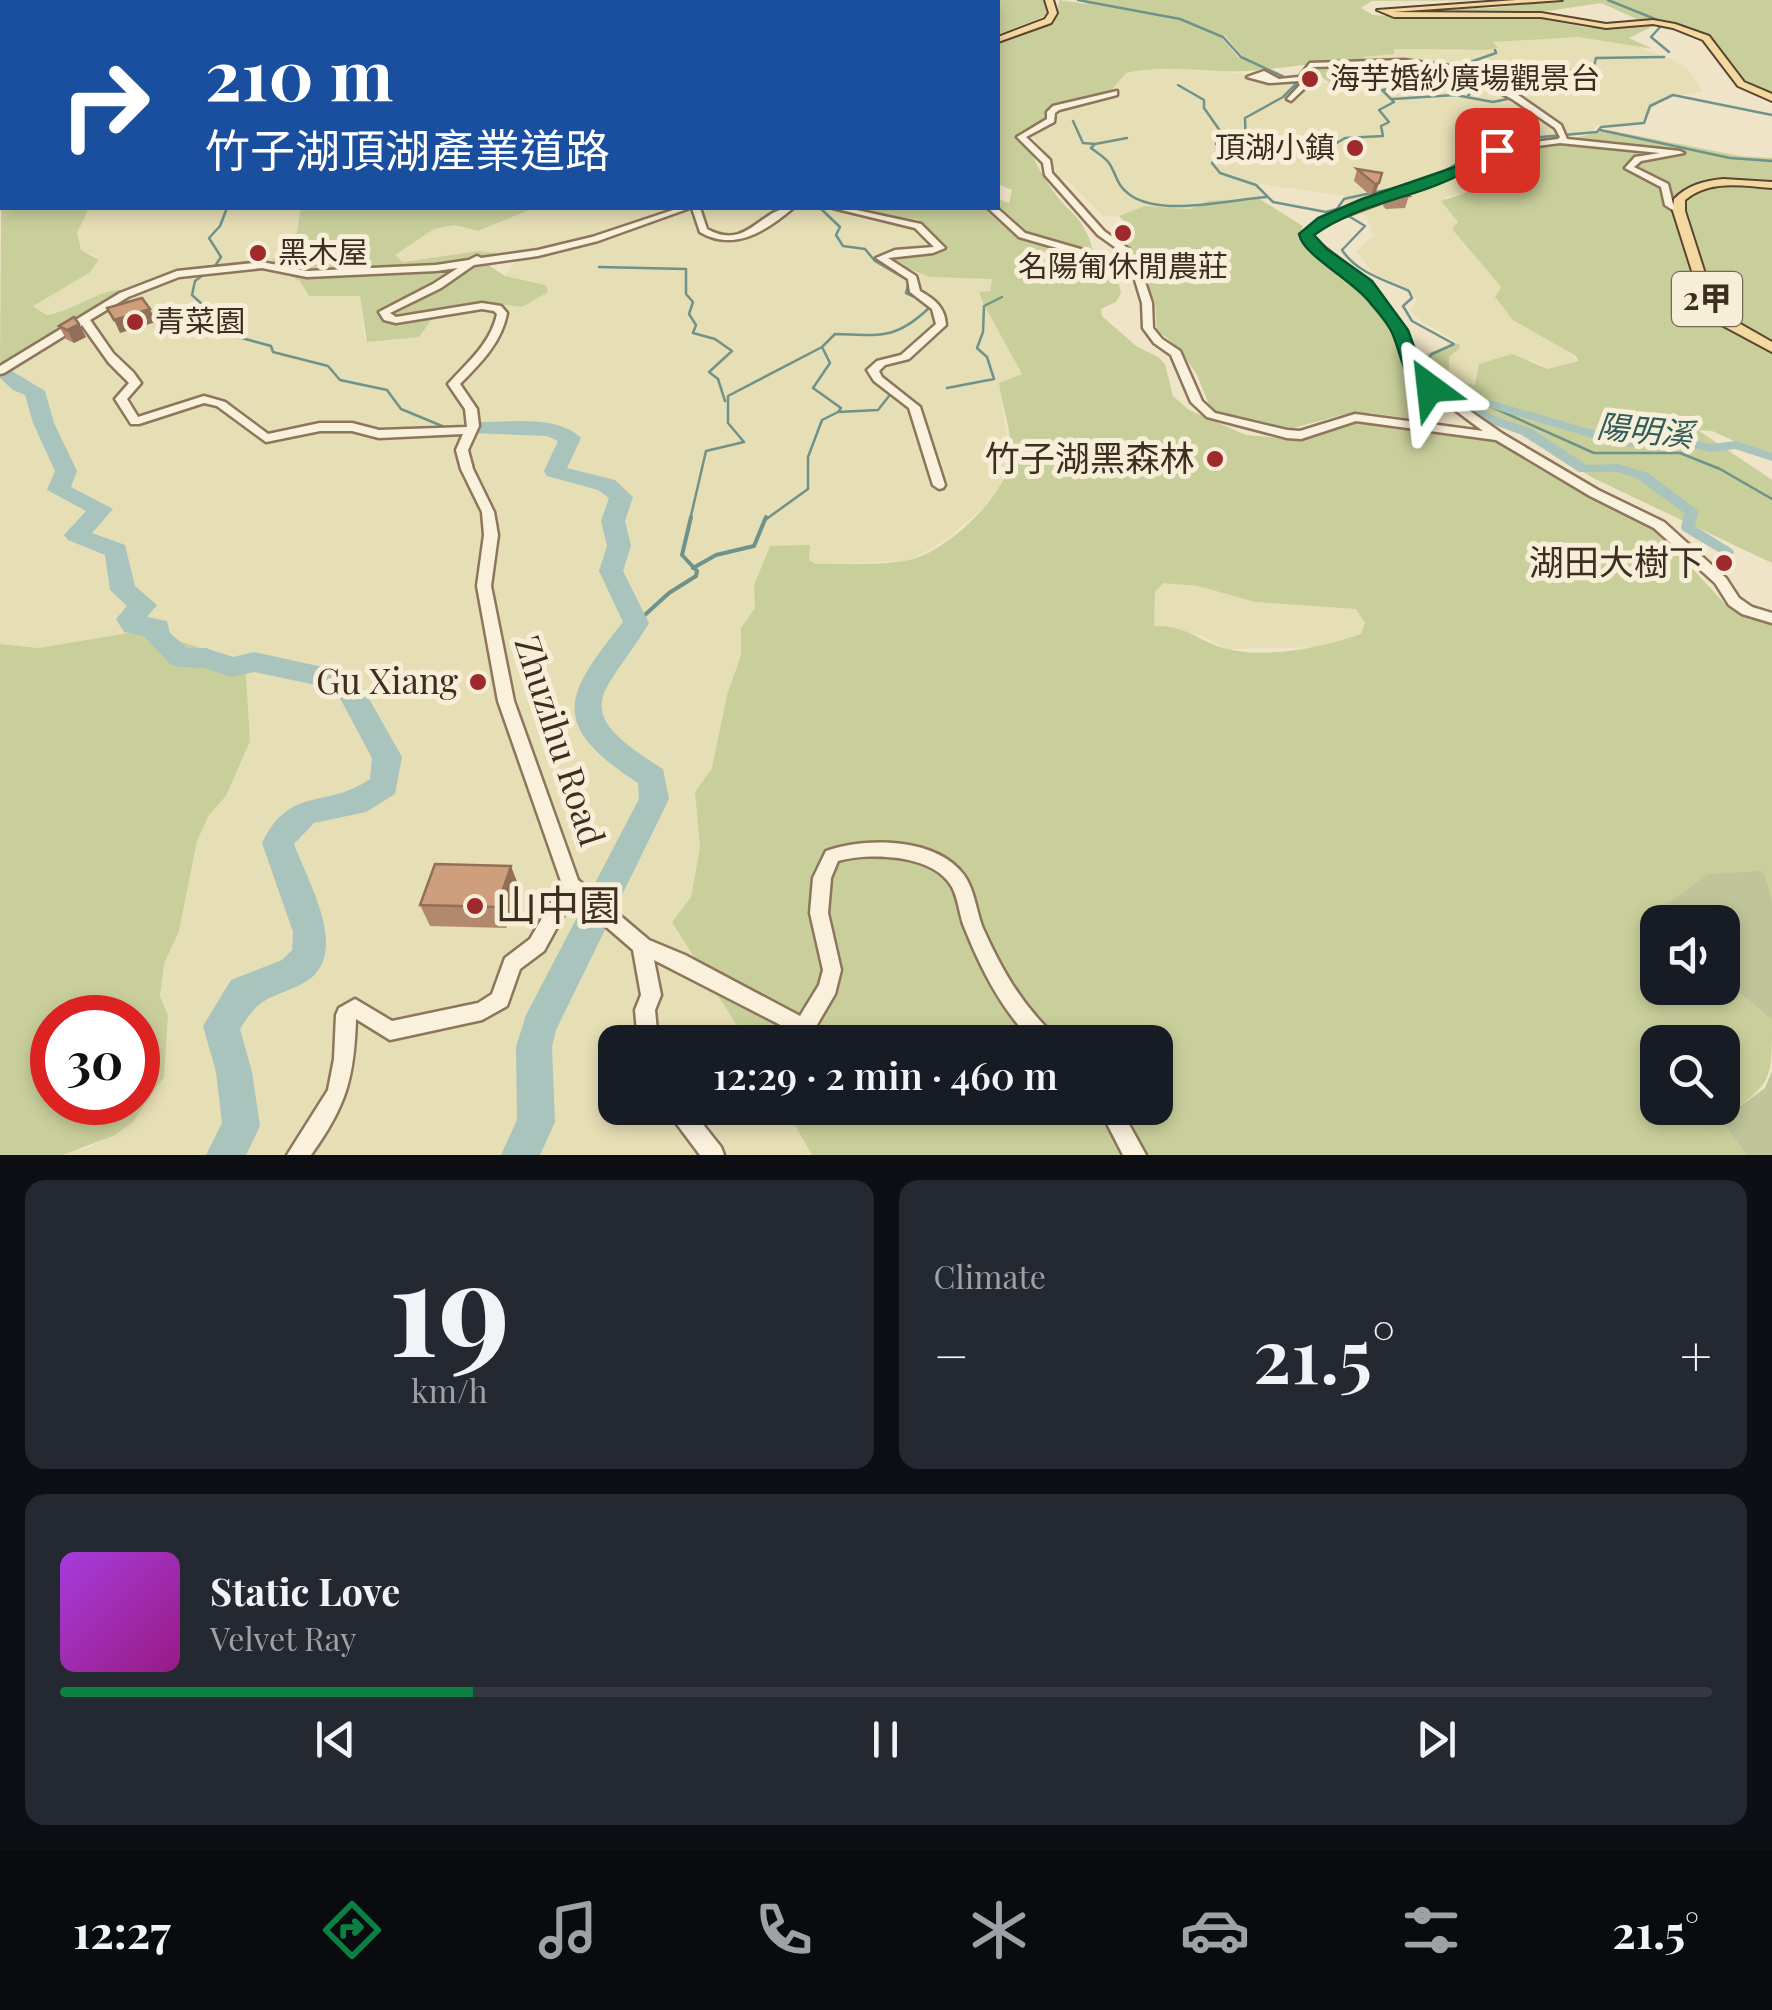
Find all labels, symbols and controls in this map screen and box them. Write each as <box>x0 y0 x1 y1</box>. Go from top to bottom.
text: 210 m <box>205 25 393 119</box>
icon: right <box>40 40 170 170</box>
place label: 海芋婚紗廣場觀景台 <box>1330 57 1600 97</box>
marker: 海芋婚紗廣場觀景台 <box>1299 68 1321 90</box>
pin <box>1455 108 1540 193</box>
text: 竹子湖頂湖產業道路 <box>205 118 610 178</box>
icon: arrive <box>1470 123 1525 178</box>
place label: 頂湖小鎮 <box>1215 126 1335 166</box>
marker: 頂湖小鎮 <box>1344 137 1366 159</box>
marker: 名陽匍休閒農莊 <box>1112 222 1134 244</box>
place label: 黑木屋 <box>278 231 368 271</box>
marker: 黑木屋 <box>247 242 269 264</box>
place label: 名陽匍休閒農莊 <box>1018 245 1228 285</box>
road number: 2甲 <box>1672 272 1742 326</box>
place label: 青菜園 <box>155 300 245 340</box>
marker: 青菜園 <box>124 311 146 333</box>
position arrow <box>1378 336 1482 440</box>
water label: 陽明溪 <box>1595 402 1699 455</box>
place label: 竹子湖黑森林 <box>985 433 1195 480</box>
marker: 竹子湖黑森林 <box>1204 448 1226 470</box>
place label: 湖田大樹下 <box>1529 537 1704 584</box>
marker: 湖田大樹下 <box>1713 552 1735 574</box>
street label: Zhuzihu Road <box>505 629 617 851</box>
place label: Gu Xiang <box>316 656 459 703</box>
marker: Gu Xiang <box>467 671 489 693</box>
place label: 山中園 <box>495 876 621 932</box>
marker: 山中園 <box>464 895 486 917</box>
map controls <box>1640 905 1740 1125</box>
button: sound <box>1640 905 1740 1005</box>
speed limit sign: 30 <box>30 995 160 1125</box>
button: search <box>1640 1025 1740 1125</box>
text: 12:29 · 2 min · 460 m <box>713 1049 1058 1100</box>
text: 19 <box>388 1216 510 1390</box>
text: Climate <box>934 1254 1046 1297</box>
text: 21.5° <box>1253 1303 1396 1403</box>
text: − <box>934 1317 969 1391</box>
text: + <box>1680 1317 1712 1391</box>
text: km/h <box>411 1368 488 1411</box>
text: Static Love <box>210 1565 400 1616</box>
text: Velvet Ray <box>210 1616 357 1659</box>
icon: previous <box>308 1712 363 1767</box>
icon: pause <box>858 1712 913 1767</box>
icon: next <box>1409 1712 1464 1767</box>
icon: directions <box>317 1895 387 1965</box>
icon: music <box>533 1895 603 1965</box>
icon: phone <box>749 1895 819 1965</box>
icon: climate <box>964 1895 1034 1965</box>
icon: car <box>1180 1895 1250 1965</box>
icon: filters <box>1396 1895 1466 1965</box>
text: 12:27 <box>73 1900 171 1960</box>
text: 21.5° <box>1612 1900 1699 1960</box>

